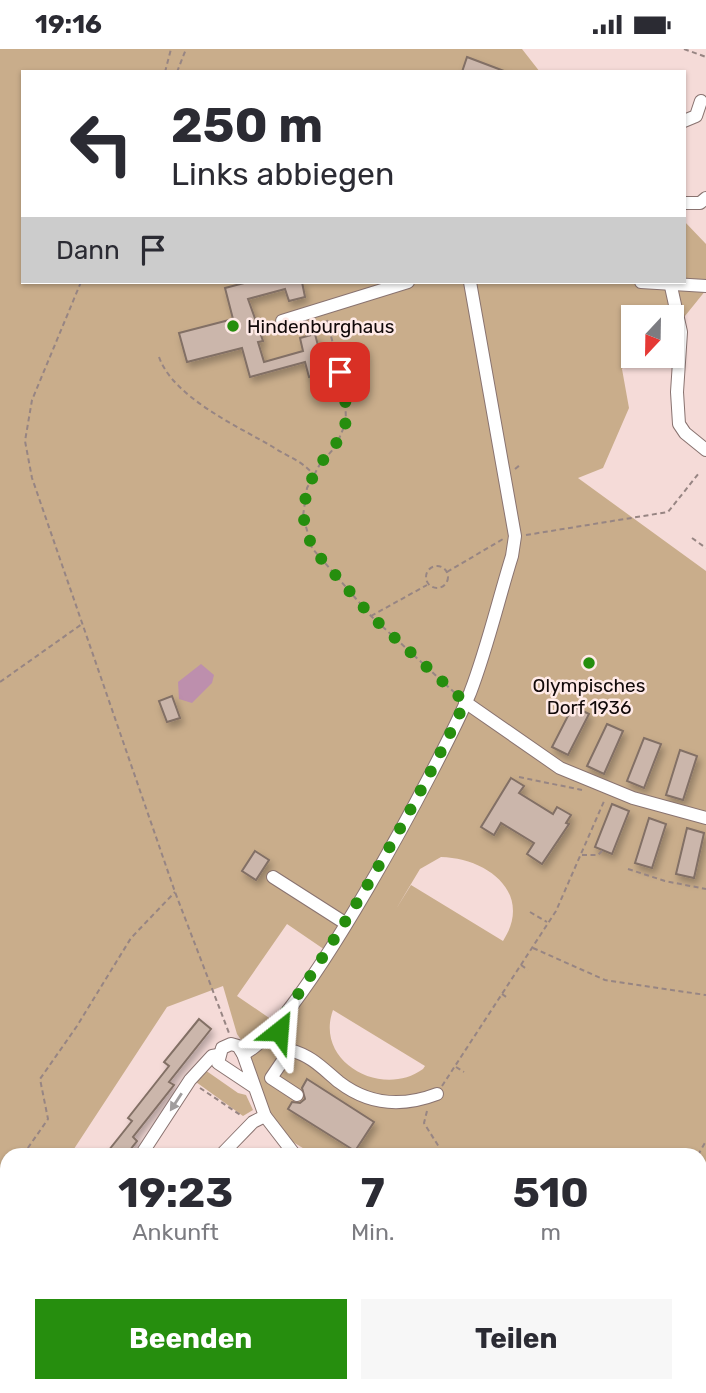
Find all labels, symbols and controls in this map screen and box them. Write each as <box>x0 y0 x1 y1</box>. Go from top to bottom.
text: 19:16 <box>35 9 102 40</box>
text: 250 m <box>171 96 323 154</box>
icon: left <box>56 98 147 189</box>
text: Links abbiegen <box>171 155 394 193</box>
icon: arrive <box>134 231 172 269</box>
text: Dann <box>56 235 120 266</box>
north arrow <box>621 305 684 367</box>
map controls <box>621 305 684 368</box>
place label: Hindenburghaus <box>247 315 394 338</box>
marker: Hindenburghaus <box>225 318 241 334</box>
pin <box>310 342 370 402</box>
icon: arrive <box>321 353 359 391</box>
marker: Olympisches Dorf 1936 <box>581 655 597 671</box>
place label: Olympisches Dorf 1936 <box>533 674 645 719</box>
position arrow <box>242 994 316 1068</box>
one-way arrow <box>170 1092 183 1111</box>
text: 19:23 <box>118 1168 233 1218</box>
text: 7 <box>361 1168 385 1218</box>
text: 510 <box>513 1168 589 1218</box>
text: Ankunft <box>132 1218 219 1246</box>
text: Min. <box>351 1218 395 1246</box>
text: m <box>541 1218 561 1246</box>
button: Beenden <box>35 1299 347 1379</box>
button: Teilen <box>361 1299 672 1379</box>

